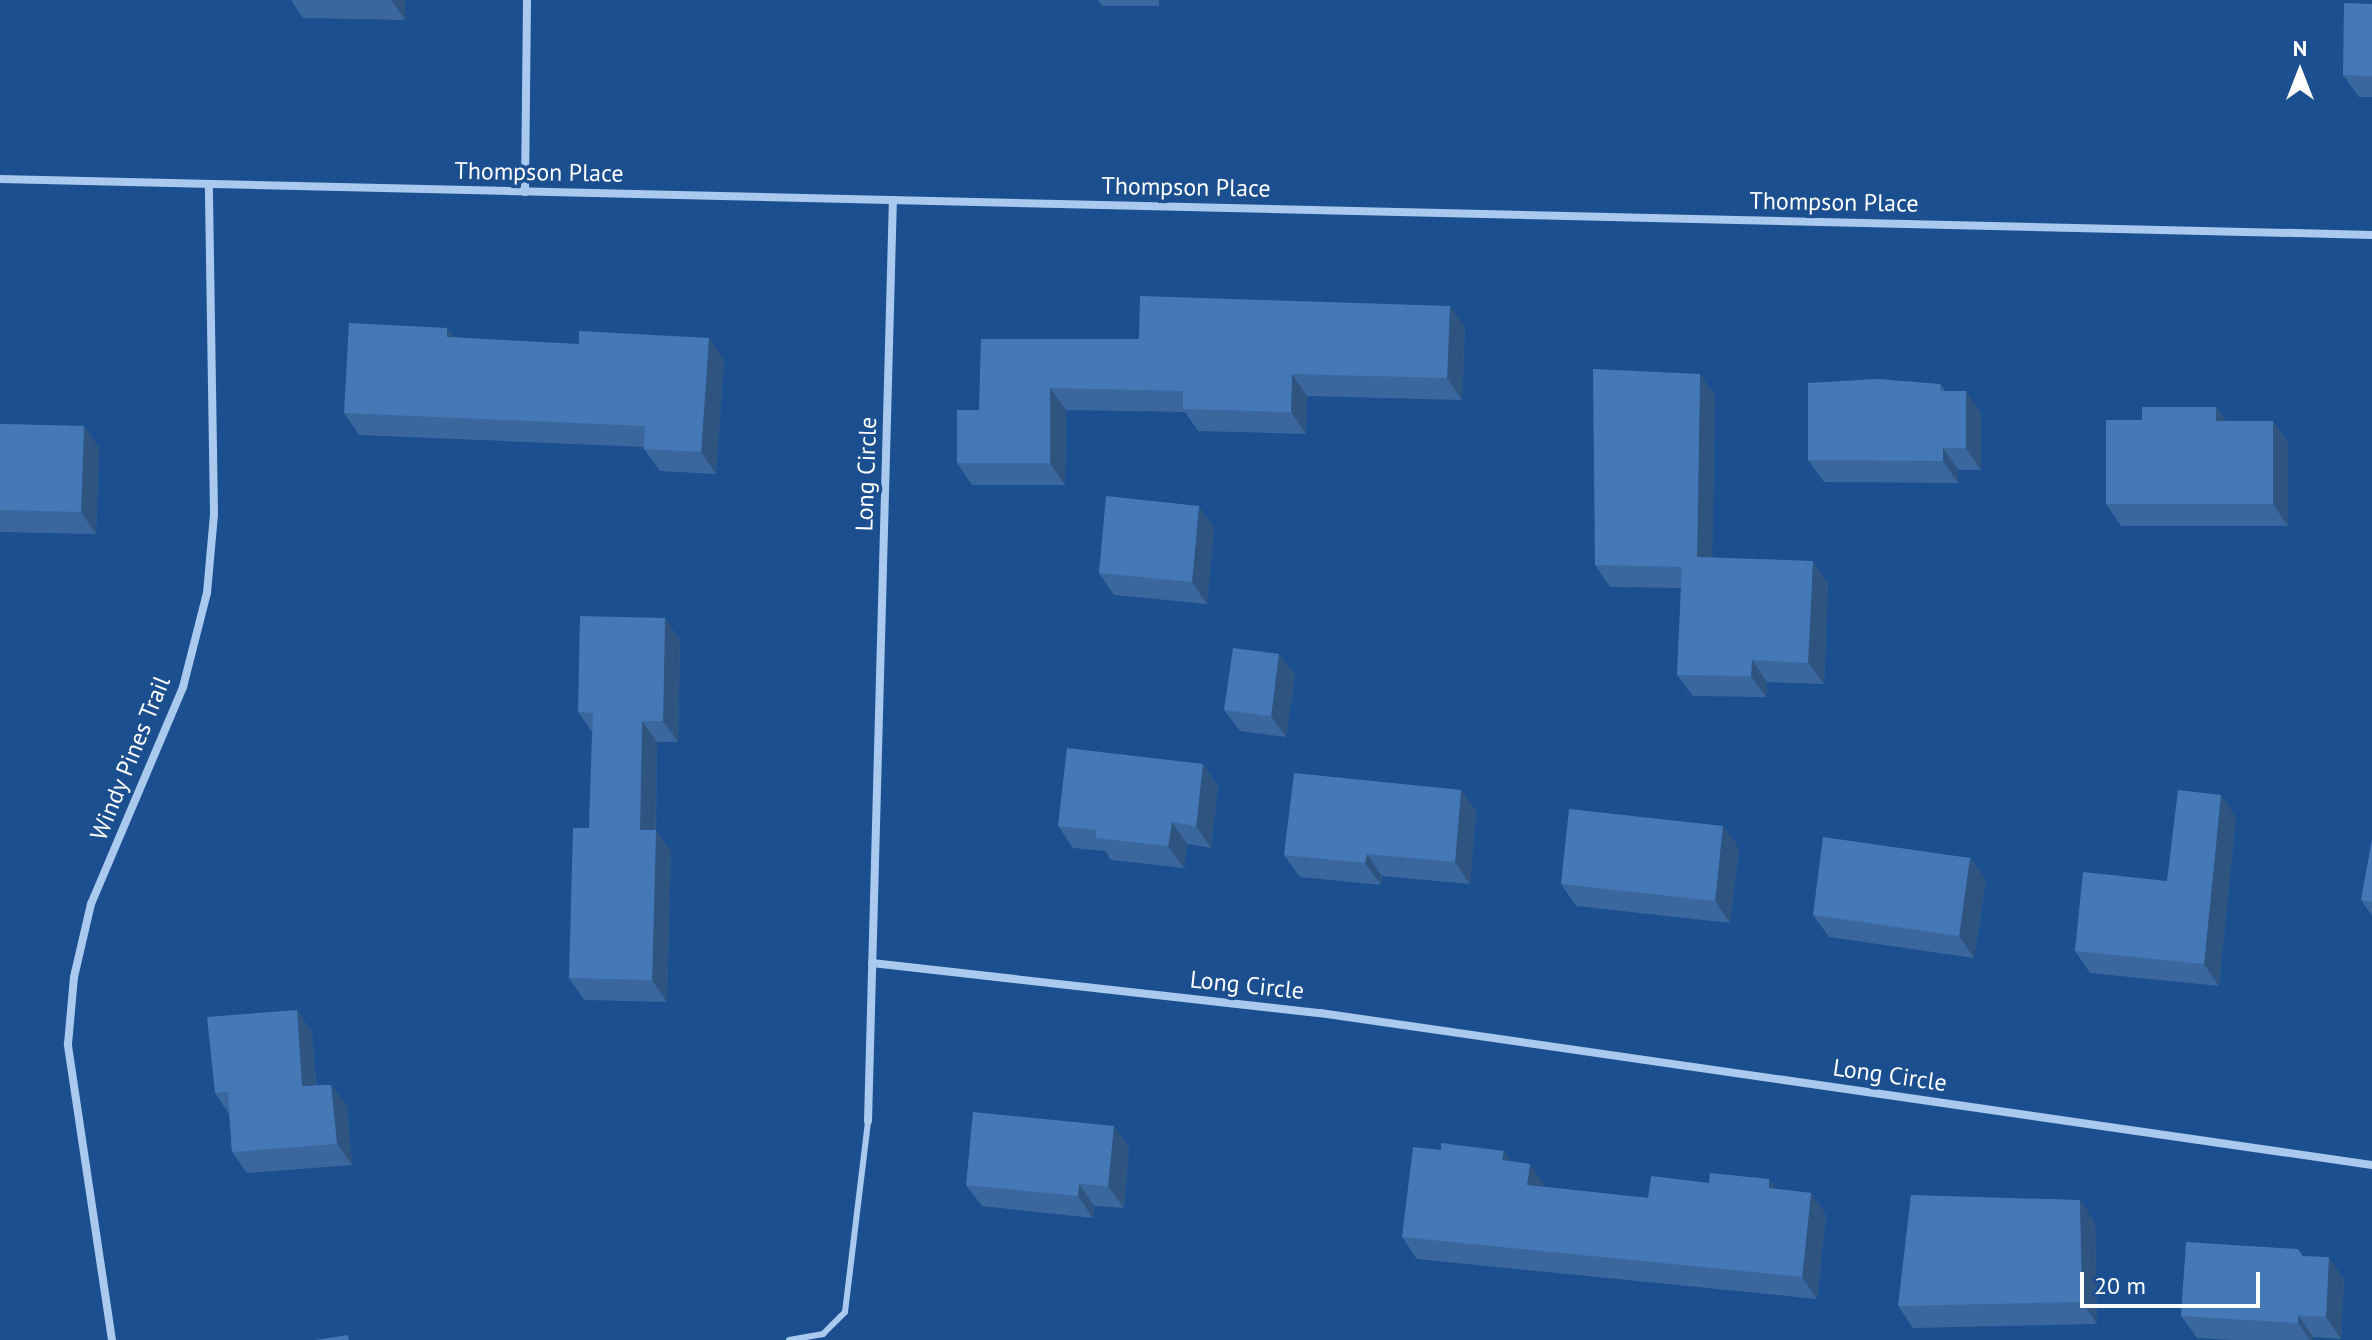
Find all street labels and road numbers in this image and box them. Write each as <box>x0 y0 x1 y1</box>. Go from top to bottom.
street label: Thompson Place <box>454 156 624 188</box>
street label: Thompson Place <box>1101 171 1271 203</box>
street label: Thompson Place <box>1749 186 1919 218</box>
street label: Long Circle <box>850 416 882 532</box>
street label: Windy Pines Trail <box>84 671 176 845</box>
street label: Long Circle <box>1189 965 1305 1005</box>
street label: Long Circle <box>1831 1053 1949 1097</box>

